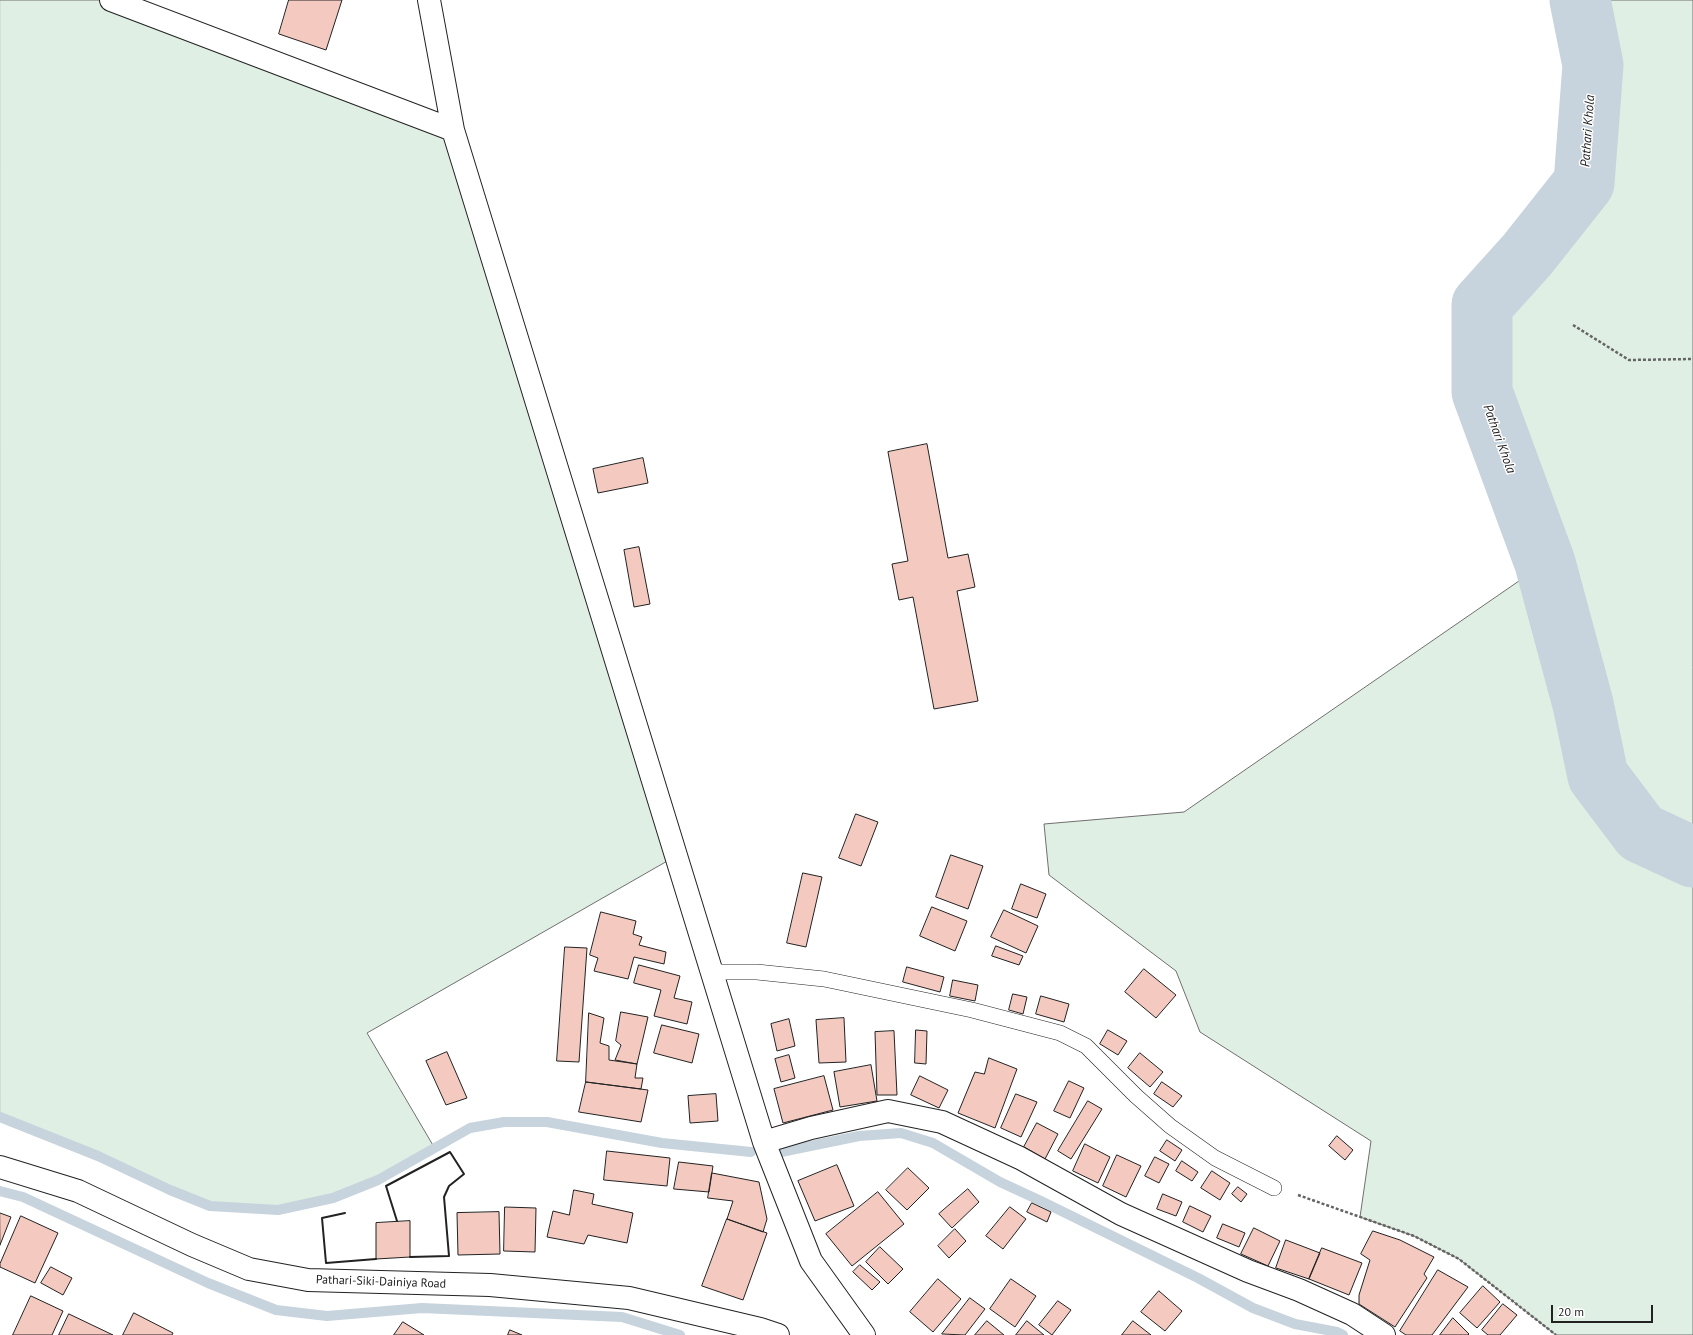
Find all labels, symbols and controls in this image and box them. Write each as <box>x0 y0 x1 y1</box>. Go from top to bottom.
water label: Pathari Khola <box>1578 94 1598 168</box>
water label: Pathari Khola <box>1479 402 1519 476</box>
street label: Pathari-Siki-Dainiya Road <box>316 1273 446 1291</box>
scale bar <box>1553 1297 1655 1323</box>
text: 20 m <box>1558 1304 1584 1319</box>

